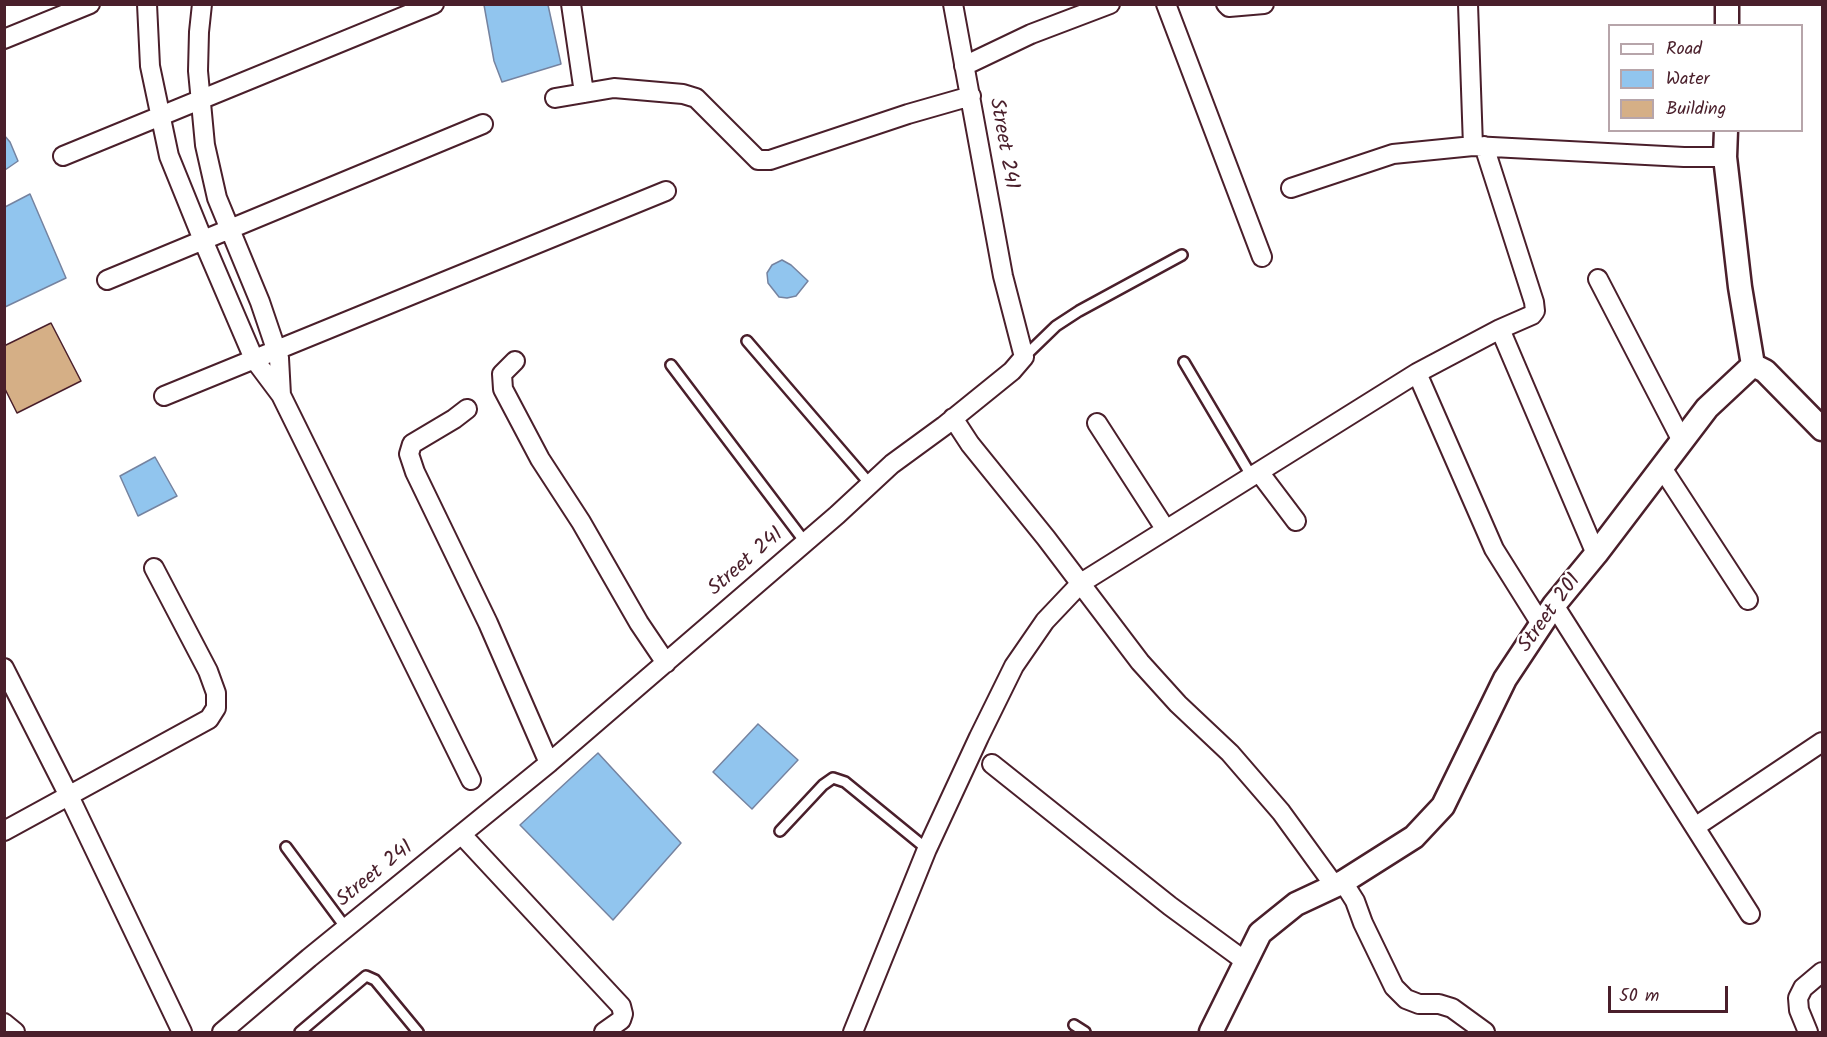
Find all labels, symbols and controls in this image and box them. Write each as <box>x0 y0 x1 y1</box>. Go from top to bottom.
legend <box>1608 24 1803 132</box>
text: Road <box>1666 35 1702 64</box>
text: Water <box>1666 65 1710 94</box>
text: Building <box>1666 95 1726 124</box>
street label: Street 241 <box>982 96 1022 192</box>
street label: Street 241 <box>704 523 790 603</box>
street label: Street 201 <box>1514 570 1588 658</box>
street label: Street 241 <box>332 836 420 914</box>
scale bar <box>1611 974 1731 1012</box>
text: 50 m <box>1619 982 1659 1011</box>

